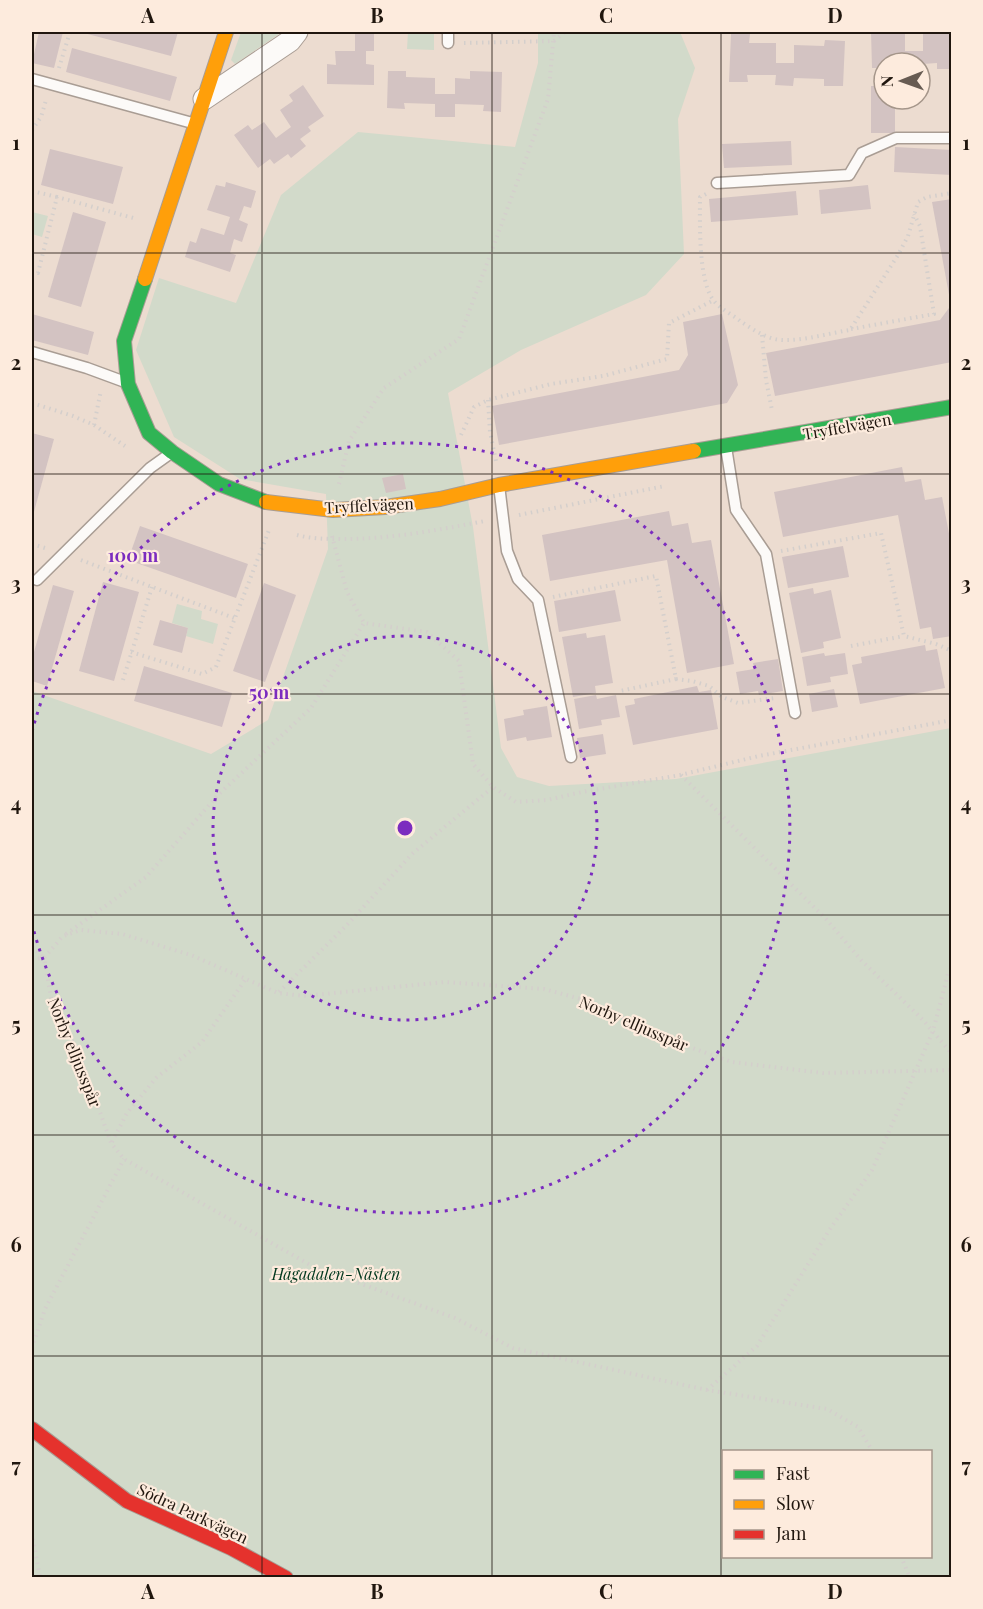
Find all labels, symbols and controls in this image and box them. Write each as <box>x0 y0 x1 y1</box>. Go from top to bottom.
text: A <box>140 1 155 28</box>
text: B <box>370 1 384 28</box>
text: C <box>599 1 613 28</box>
text: D <box>827 1 843 28</box>
north arrow <box>872 51 932 111</box>
text: N <box>876 75 897 87</box>
text: 1 <box>12 128 20 155</box>
text: 1 <box>962 128 970 155</box>
text: 2 <box>11 348 21 375</box>
text: 2 <box>961 348 971 375</box>
street label: Tryffelvägen <box>801 408 893 444</box>
street label: Tryffelvägen <box>324 492 415 518</box>
text: 100 m <box>108 543 159 567</box>
text: 3 <box>11 569 21 596</box>
text: 3 <box>961 569 971 596</box>
text: 50 m <box>249 680 290 704</box>
text: 4 <box>11 789 21 816</box>
text: 4 <box>961 789 971 816</box>
centre of rings <box>395 818 415 838</box>
street label: Norby elljusspår <box>576 991 692 1055</box>
street label: Norby elljusspår <box>43 994 107 1110</box>
text: 5 <box>11 1010 21 1037</box>
text: 5 <box>961 1010 971 1037</box>
text: 6 <box>10 1230 22 1257</box>
text: 6 <box>960 1230 972 1257</box>
park label: Hågadalen-Nåsten <box>271 1263 400 1284</box>
legend <box>722 1450 932 1558</box>
text: 7 <box>11 1451 21 1478</box>
text: 7 <box>961 1451 971 1478</box>
text: Fast <box>776 1461 810 1485</box>
street label: Södra Parkvägen <box>134 1478 252 1548</box>
text: Slow <box>776 1491 814 1515</box>
text: Jam <box>775 1521 806 1545</box>
text: A <box>140 1577 155 1604</box>
text: B <box>370 1577 384 1604</box>
text: C <box>599 1577 613 1604</box>
text: D <box>827 1577 843 1604</box>

